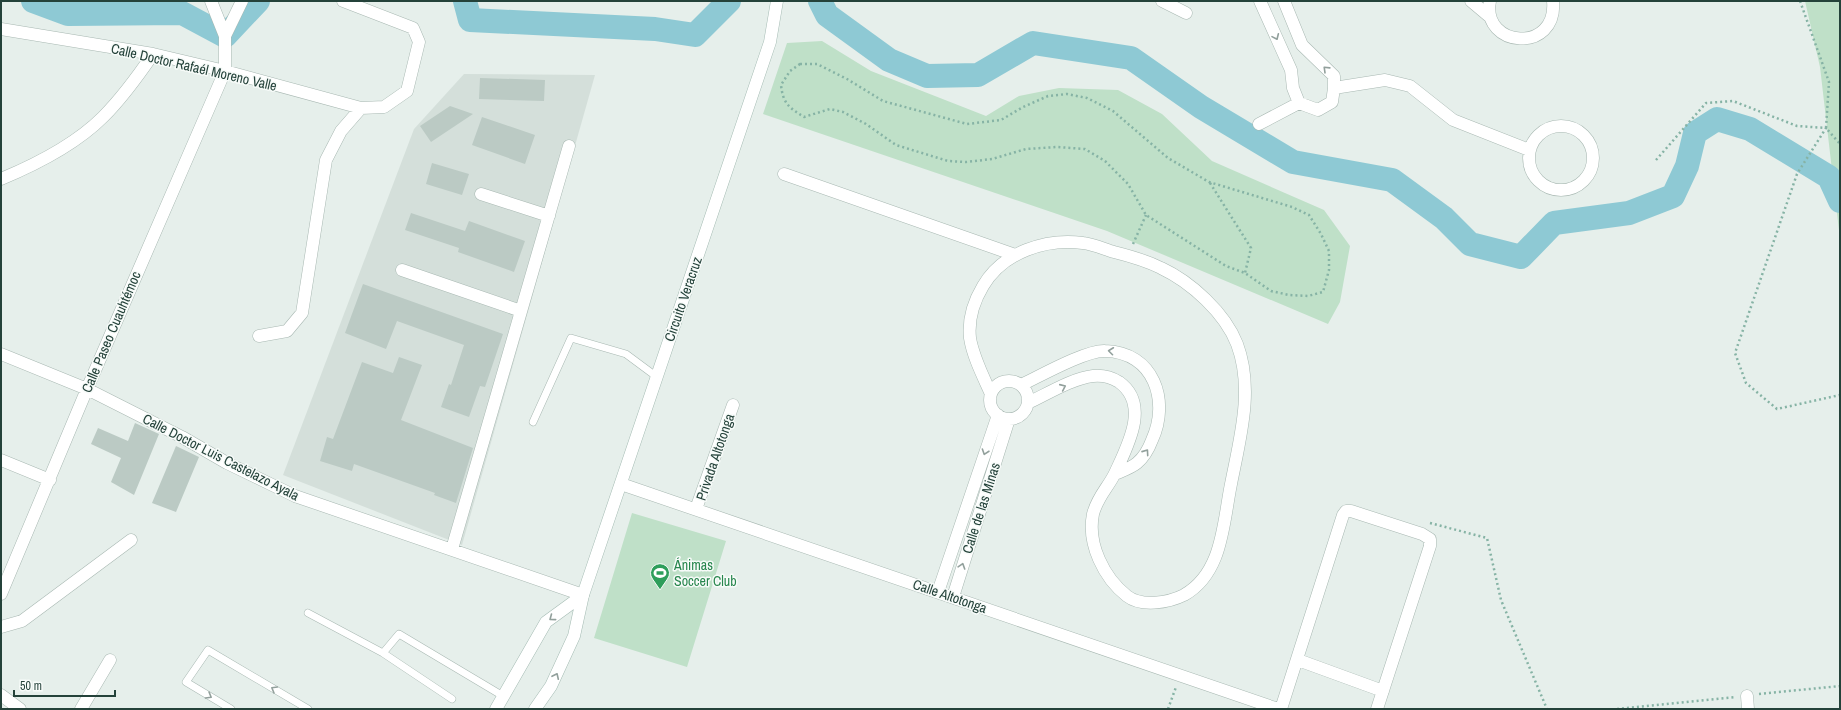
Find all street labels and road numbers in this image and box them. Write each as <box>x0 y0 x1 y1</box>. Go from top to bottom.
street label: Calle Doctor Rafaél Moreno Valle <box>109 39 279 95</box>
street label: Circuito Veracruz <box>660 254 706 344</box>
street label: Calle Paseo Cuauhtémoc <box>77 268 145 395</box>
street label: Calle Doctor Luis Castelazo Ayala <box>140 410 303 505</box>
street label: Privada Altotonga <box>692 411 738 503</box>
street label: Calle de las Minas <box>958 460 1004 556</box>
street label: Calle Altotonga <box>911 575 990 617</box>

